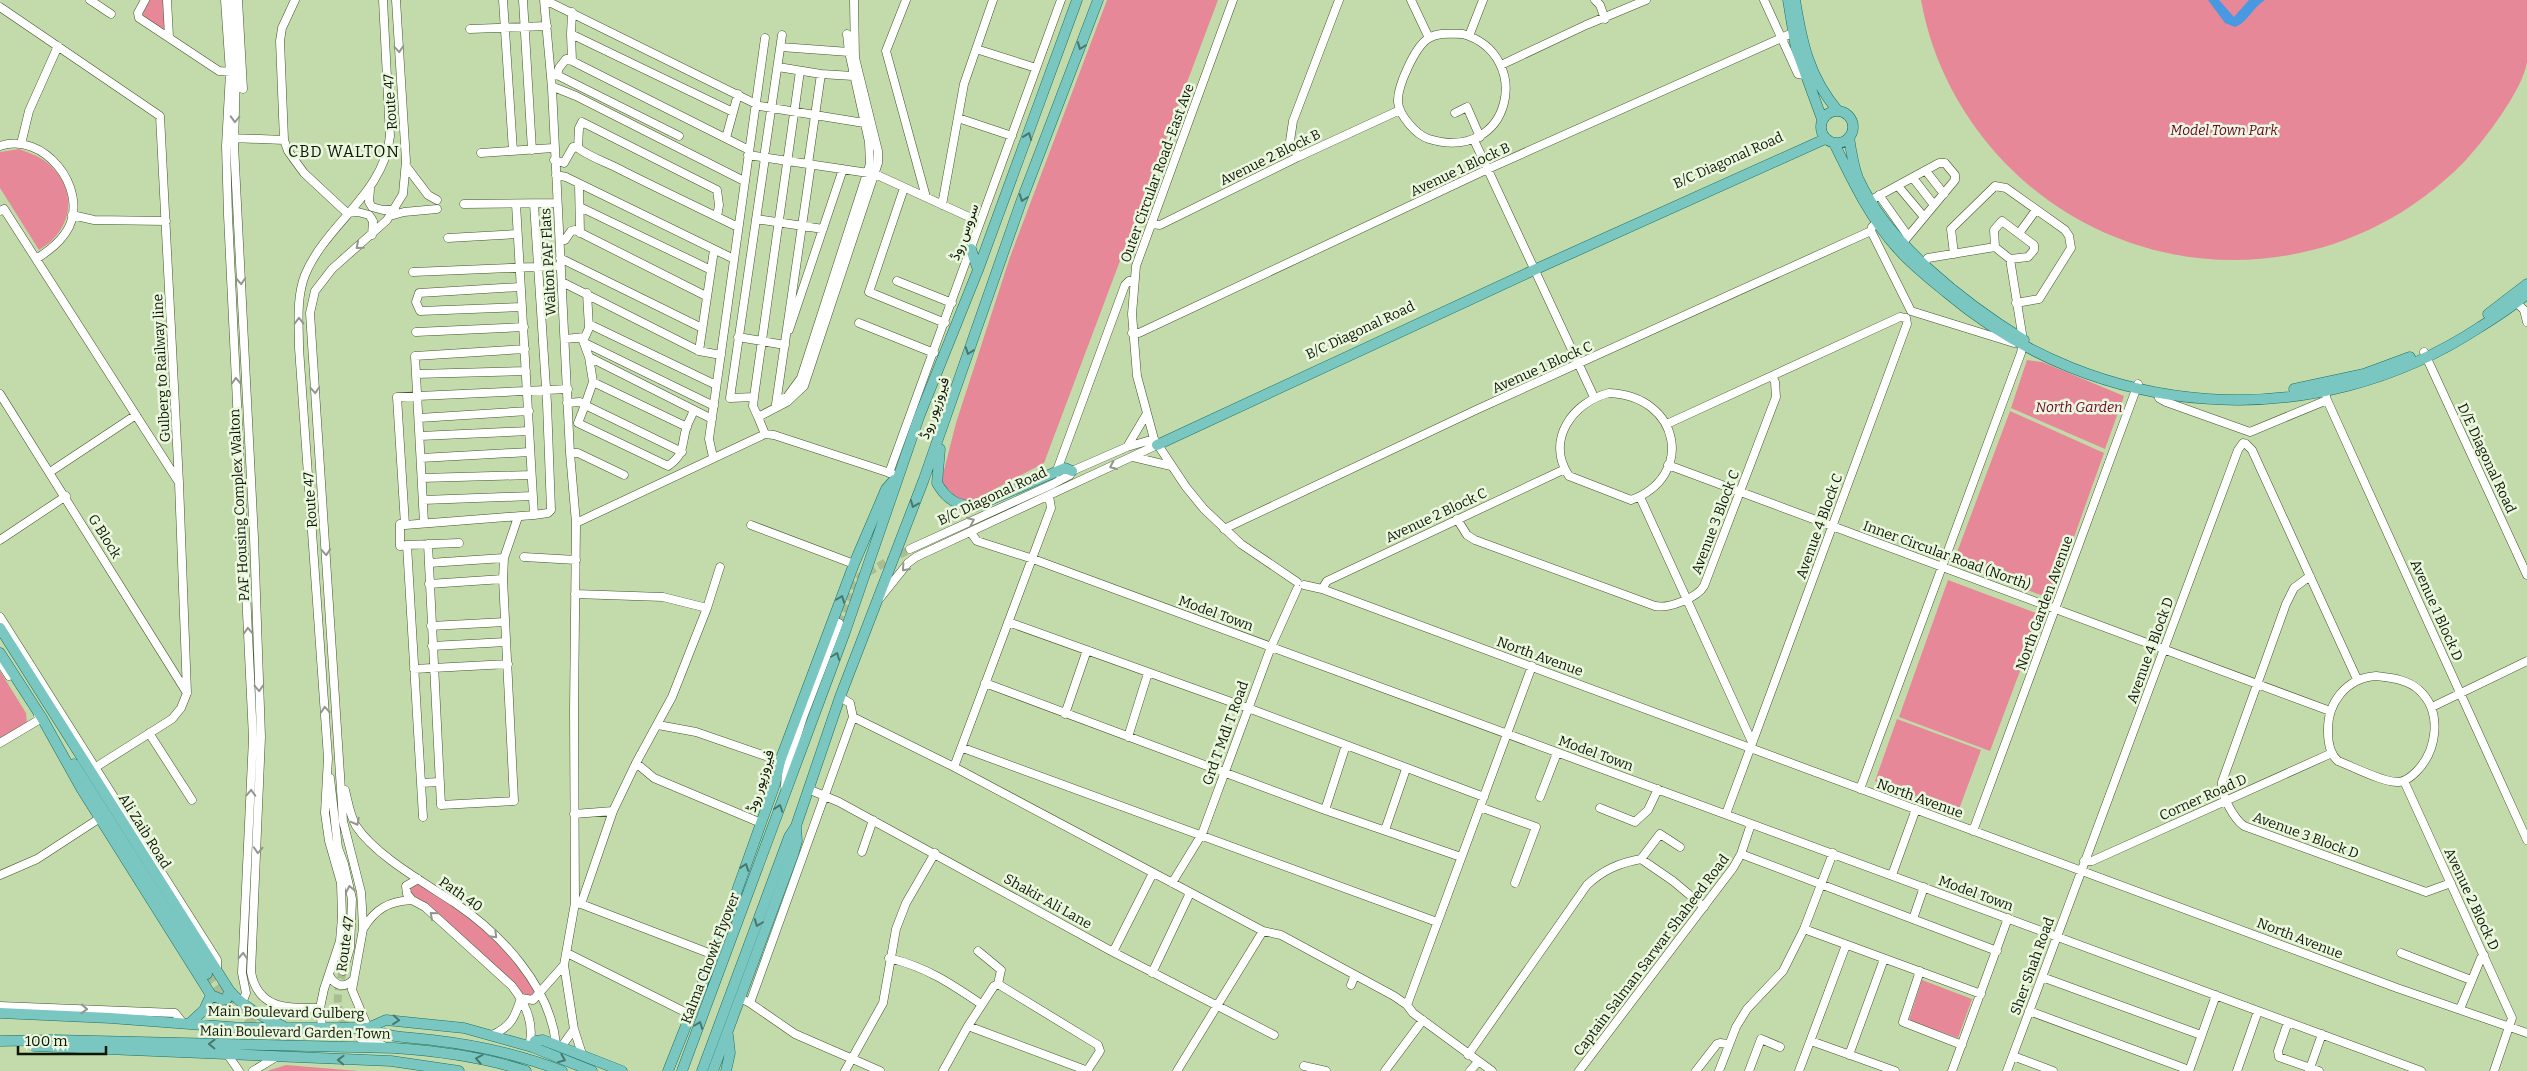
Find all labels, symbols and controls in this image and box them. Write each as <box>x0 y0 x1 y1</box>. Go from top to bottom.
one-way arrow <box>1077 41 1087 49</box>
one-way arrow <box>393 45 404 53</box>
street label: Route 47 <box>380 73 401 130</box>
street label: Outer Circular Road-East Ave <box>1117 81 1198 265</box>
one-way arrow <box>230 115 240 123</box>
park label: Model Town Park <box>2170 122 2278 139</box>
street label: Avenue 2 Block B <box>1217 126 1323 189</box>
street label: B/C Diagonal Road <box>1671 129 1786 192</box>
one-way arrow <box>1022 132 1032 140</box>
street label: Avenue 1 Block B <box>1408 139 1513 200</box>
district label: CBD WALTON <box>288 142 400 161</box>
one-way arrow <box>1019 193 1029 201</box>
street label: سروس روڈ <box>946 201 983 263</box>
street label: Walton PAF Flats <box>537 208 560 316</box>
one-way arrow <box>355 241 364 250</box>
one-way arrow <box>235 277 246 285</box>
street label: Gulberg to Railway line <box>149 293 174 443</box>
street label: B/C Diagonal Road <box>1303 298 1418 363</box>
one-way arrow <box>294 316 304 324</box>
street label: Avenue 1 Block C <box>1489 338 1595 397</box>
one-way arrow <box>965 346 975 354</box>
street label: فیروزپور روڈ <box>916 375 954 442</box>
one-way arrow <box>230 377 241 385</box>
one-way arrow <box>309 386 320 394</box>
park label: North Garden <box>2035 399 2123 416</box>
street label: D/E Diagonal Road <box>2454 401 2519 516</box>
street label: PAF Housing Complex Walton <box>226 408 253 602</box>
one-way arrow <box>1109 460 1118 471</box>
street label: B/C Diagonal Road <box>935 464 1050 529</box>
street label: Avenue 3 Block C <box>1688 468 1743 577</box>
street label: Route 47 <box>300 471 321 528</box>
street label: Avenue 4 Block C <box>1793 471 1846 581</box>
street label: Avenue 2 Block C <box>1383 484 1490 546</box>
one-way arrow <box>910 499 920 508</box>
street label: G Block <box>84 511 125 562</box>
one-way arrow <box>966 517 975 528</box>
street label: Inner Circular Road (North) <box>1861 517 2033 594</box>
street label: North Garden Avenue <box>2012 534 2077 673</box>
one-way arrow <box>320 548 331 556</box>
street label: Avenue 1 Block D <box>2407 557 2467 664</box>
one-way arrow <box>902 562 911 571</box>
street label: Model Town <box>1176 592 1256 635</box>
one-way arrow <box>835 595 845 604</box>
street label: Avenue 4 Block D <box>2123 595 2178 706</box>
one-way arrow <box>243 627 254 635</box>
street label: North Avenue <box>1494 633 1585 680</box>
one-way arrow <box>830 652 840 661</box>
street label: Grd T Mdl T Road <box>1199 679 1252 788</box>
one-way arrow <box>254 684 265 692</box>
one-way arrow <box>319 705 330 713</box>
street label: Model Town <box>1556 732 1636 775</box>
street label: فیروزپور روڈ <box>743 748 779 815</box>
street label: Corner Road D <box>2157 771 2250 824</box>
street label: North Avenue <box>1874 775 1965 822</box>
one-way arrow <box>246 789 256 797</box>
street label: Ali Zaib Road <box>115 791 174 872</box>
one-way arrow <box>774 804 784 813</box>
street label: Avenue 3 Block D <box>2251 808 2361 863</box>
one-way arrow <box>350 817 360 826</box>
street label: Avenue 2 Block D <box>2440 845 2503 953</box>
one-way arrow <box>252 847 263 855</box>
street label: Captain Salman Sarwar Shaheed Road <box>1570 851 1733 1059</box>
one-way arrow <box>740 863 750 872</box>
street label: Shakir Ali Lane <box>1001 870 1095 933</box>
street label: Model Town <box>1936 872 2016 915</box>
street label: Path 40 <box>436 873 486 916</box>
one-way arrow <box>346 884 356 893</box>
street label: Kalma Chowk Flyover <box>678 890 743 1026</box>
one-way arrow <box>430 912 439 921</box>
street label: North Avenue <box>2254 914 2345 963</box>
street label: Route 47 <box>333 915 358 973</box>
street label: Sher Shah Road <box>2007 915 2058 1017</box>
one-way arrow <box>753 919 763 927</box>
one-way arrow <box>488 929 497 938</box>
one-way arrow <box>238 951 248 959</box>
one-way arrow <box>80 1003 88 1014</box>
street label: Main Boulevard Gulberg <box>207 1003 365 1022</box>
one-way arrow <box>393 1015 401 1026</box>
street label: Main Boulevard Garden Town <box>199 1022 391 1043</box>
one-way arrow <box>693 1022 703 1030</box>
scale bar <box>18 1024 105 1056</box>
text: 100 m <box>25 1032 68 1050</box>
one-way arrow <box>208 1039 216 1049</box>
one-way arrow <box>557 1052 566 1063</box>
one-way arrow <box>337 1054 345 1065</box>
one-way arrow <box>475 1055 483 1065</box>

